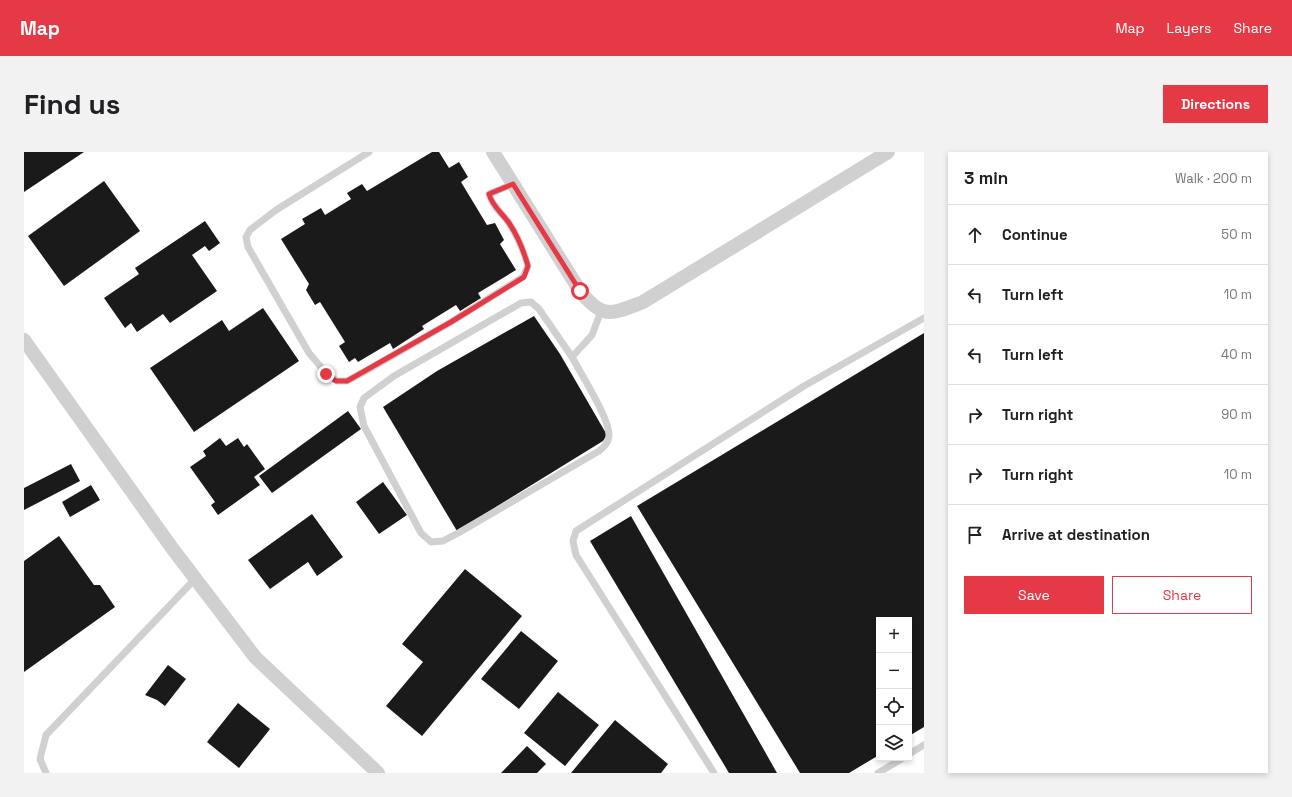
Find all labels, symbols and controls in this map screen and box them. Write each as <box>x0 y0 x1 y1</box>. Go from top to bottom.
text: Map <box>20 16 60 41</box>
text: Map <box>1115 19 1145 37</box>
text: Layers <box>1167 19 1211 37</box>
text: Share <box>1233 19 1272 37</box>
button: Directions <box>1163 85 1268 123</box>
text: Find us <box>24 86 121 122</box>
text: 3 min <box>964 167 1008 189</box>
text: Walk · 200 m <box>1175 170 1252 187</box>
icon: ahead <box>964 224 986 246</box>
text: Continue <box>1002 225 1068 244</box>
text: 50 m <box>1221 226 1252 243</box>
route start <box>571 282 589 300</box>
icon: left <box>964 284 986 306</box>
text: Turn left <box>1002 285 1064 304</box>
text: 10 m <box>1224 286 1252 303</box>
icon: left <box>964 344 986 366</box>
text: Turn left <box>1002 345 1064 364</box>
text: 40 m <box>1221 346 1252 363</box>
route end <box>317 365 335 383</box>
icon: right <box>964 404 986 426</box>
text: Turn right <box>1002 405 1073 424</box>
text: 90 m <box>1221 406 1252 423</box>
icon: right <box>964 464 986 486</box>
text: Turn right <box>1002 465 1073 484</box>
text: 10 m <box>1224 466 1252 483</box>
icon: arrive <box>964 524 986 546</box>
text: Arrive at destination <box>1002 525 1150 544</box>
button: Save <box>964 576 1104 614</box>
button: Share <box>1112 576 1252 614</box>
map controls <box>876 617 912 761</box>
button: + <box>876 617 912 653</box>
button: − <box>876 653 912 689</box>
button: locate <box>876 689 912 725</box>
button: layers <box>876 725 912 761</box>

